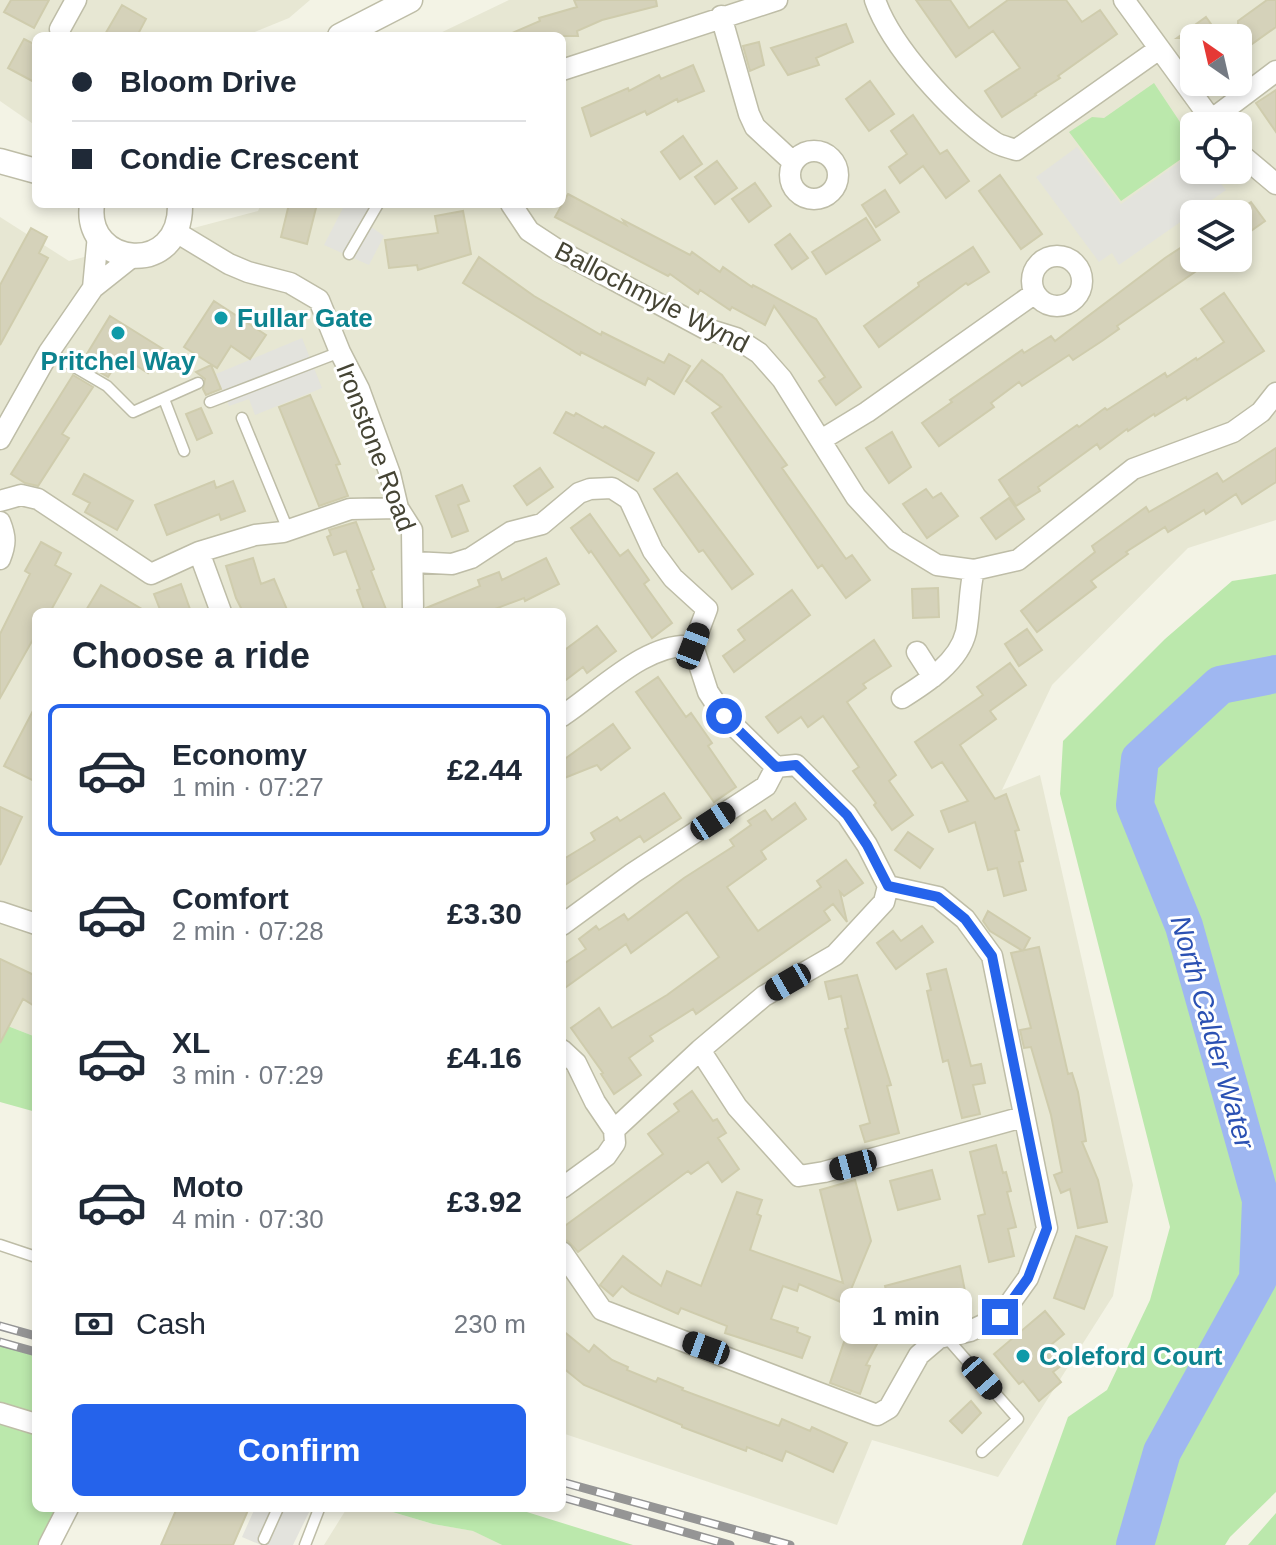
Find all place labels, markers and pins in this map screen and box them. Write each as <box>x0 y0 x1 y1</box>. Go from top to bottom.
place label: Fullar Gate <box>237 303 373 333</box>
marker: Fullar Gate <box>212 309 230 327</box>
marker: Pritchel Way <box>109 324 127 342</box>
place label: Pritchel Way <box>40 346 196 376</box>
place label: Coleford Court <box>1039 1341 1223 1371</box>
marker: Coleford Court <box>1014 1347 1032 1365</box>

